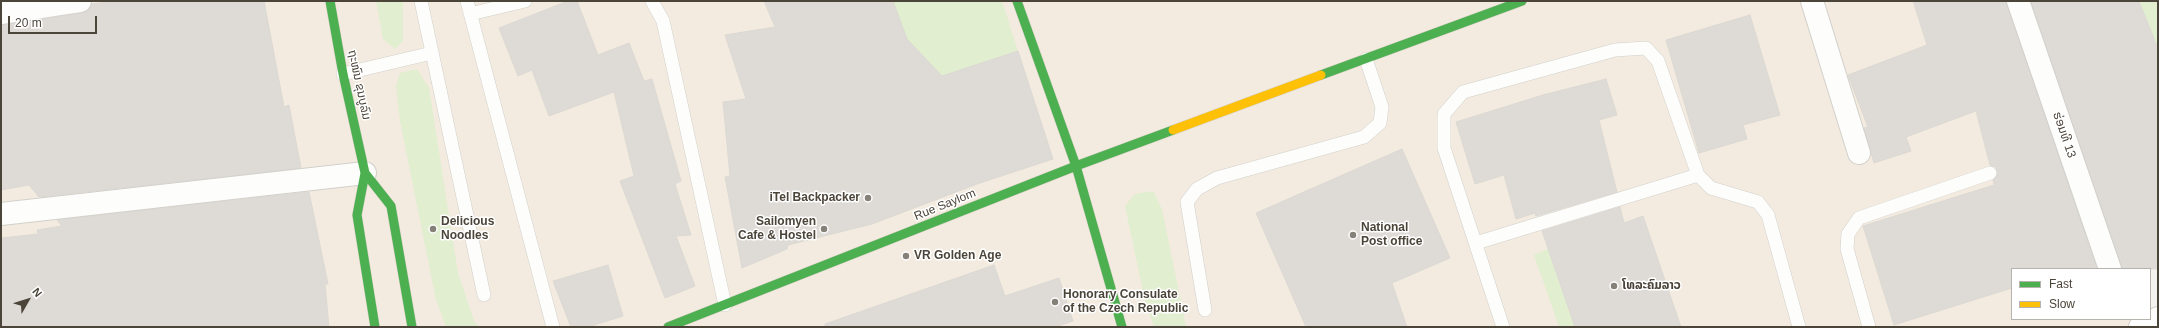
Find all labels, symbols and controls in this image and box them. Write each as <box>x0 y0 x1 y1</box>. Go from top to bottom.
scale bar <box>10 8 99 34</box>
text: 20 m <box>15 16 42 30</box>
street label: ຖະໜົນ ຂຸນບູລົມ <box>345 49 373 121</box>
street label: ຮ່ອມທີ 13 <box>2049 110 2079 160</box>
street label: Rue Saylom <box>912 186 978 224</box>
place label: iTel Backpacker <box>770 191 860 205</box>
marker: iTel Backpacker <box>863 193 873 203</box>
place label: Delicious Noodles <box>441 215 494 243</box>
place label: Sailomyen Cafe & Hostel <box>738 215 816 243</box>
place label: National Post office <box>1361 221 1422 249</box>
marker: Delicious Noodles <box>428 224 438 234</box>
marker: Sailomyen Cafe & Hostel <box>819 224 829 234</box>
marker: National Post office <box>1348 230 1358 240</box>
place label: VR Golden Age <box>914 249 1001 263</box>
marker: VR Golden Age <box>901 251 911 261</box>
legend <box>2011 268 2151 320</box>
text: Fast <box>2049 277 2072 291</box>
place label: ໂທລະຄົມລາວ <box>1622 279 1681 293</box>
north arrow <box>8 280 48 320</box>
marker: ໂທລະຄົມລາວ <box>1609 281 1619 291</box>
text: N <box>30 286 44 299</box>
place label: Honorary Consulate of the Czech Republic <box>1063 288 1188 316</box>
marker: Honorary Consulate of the Czech Republic <box>1050 297 1060 307</box>
text: Slow <box>2049 297 2075 311</box>

